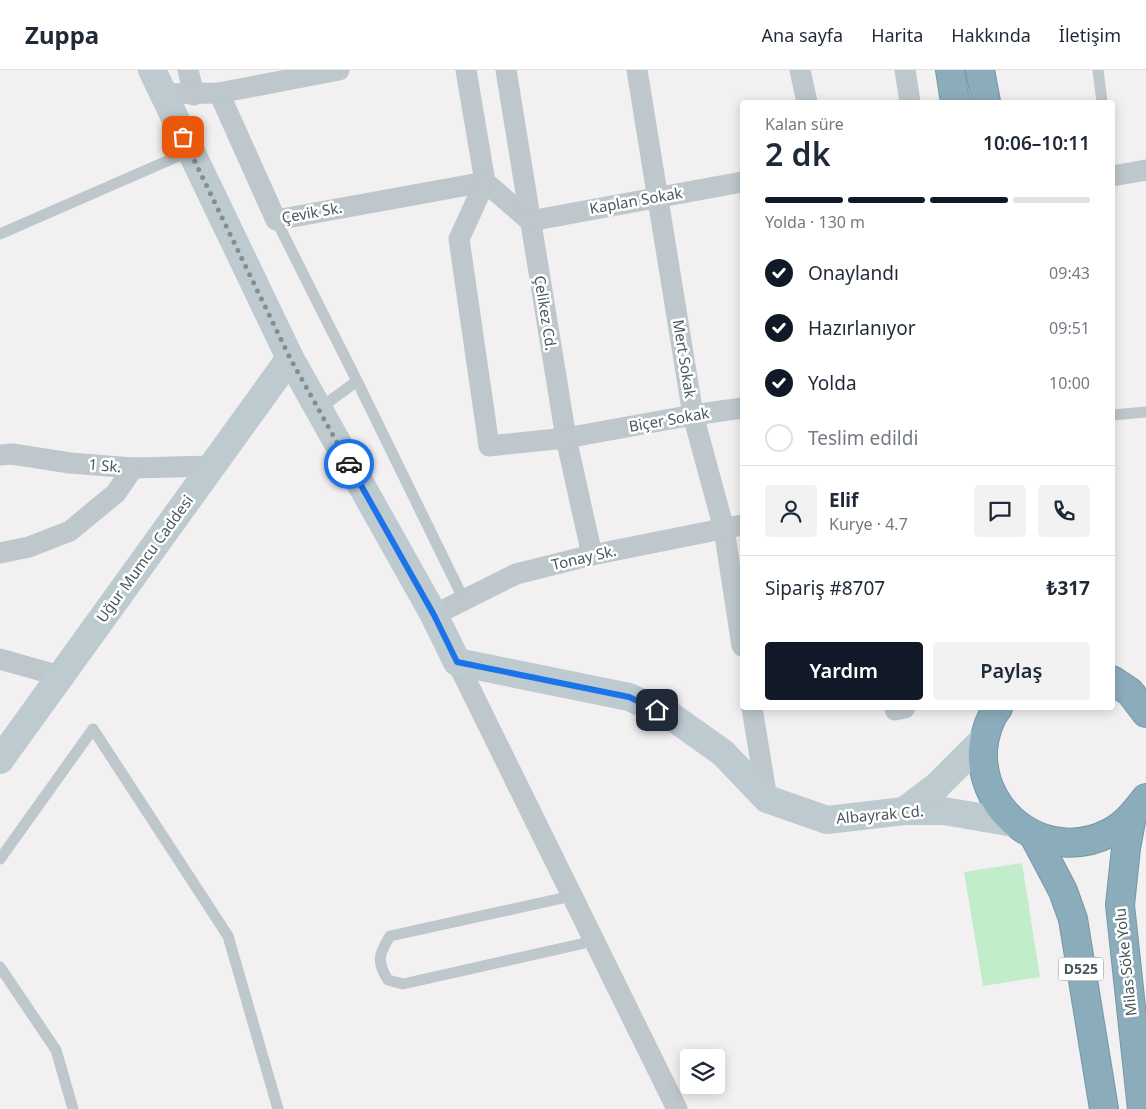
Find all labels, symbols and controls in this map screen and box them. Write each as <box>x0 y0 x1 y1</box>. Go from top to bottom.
text: Zuppa <box>25 18 99 51</box>
text: Ana sayfa <box>762 23 843 47</box>
text: Harita <box>871 23 923 47</box>
text: Hakkında <box>951 23 1031 47</box>
text: İletişim <box>1059 23 1121 47</box>
text: Kalan süre <box>765 113 844 135</box>
pin <box>162 116 204 158</box>
icon: bag <box>169 123 197 151</box>
text: 10:06–10:11 <box>983 130 1090 156</box>
text: 2 dk <box>765 132 830 175</box>
street label: Kaplan Sokak <box>588 182 684 218</box>
street label: Çevik Sk. <box>280 197 344 227</box>
text: Yolda · 130 m <box>765 211 865 233</box>
icon: check <box>765 259 793 287</box>
text: Onaylandı <box>808 260 899 286</box>
text: 09:43 <box>1049 262 1090 284</box>
street label: Çelikez Cd. <box>530 274 562 352</box>
icon: check <box>765 314 793 342</box>
text: Hazırlanıyor <box>808 315 916 341</box>
text: 09:51 <box>1049 317 1090 339</box>
street label: Mert Sokak <box>669 318 701 400</box>
icon: check <box>765 369 793 397</box>
text: Yolda <box>808 370 857 396</box>
text: 10:00 <box>1049 372 1090 394</box>
street label: Biçer Sokak <box>627 402 711 436</box>
text: Teslim edildi <box>808 425 918 451</box>
courier <box>324 439 374 489</box>
icon: car <box>335 450 363 478</box>
street label: 1 Sk. <box>88 454 122 476</box>
button: person <box>765 485 817 537</box>
button: chat <box>974 485 1026 537</box>
button: phone <box>1038 485 1090 537</box>
text: Elif <box>829 487 858 513</box>
street label: Uğur Mumcu Caddesi <box>91 491 197 626</box>
text: Kurye · 4.7 <box>829 513 908 535</box>
street label: Tonay Sk. <box>549 540 618 574</box>
text: Sipariş #8707 <box>765 575 885 601</box>
text: ₺317 <box>1047 575 1090 601</box>
button: Yardım <box>765 642 923 700</box>
button: Paylaş <box>933 642 1090 700</box>
pin <box>636 689 678 731</box>
icon: home <box>643 696 671 724</box>
street label: Albayrak Cd. <box>835 800 924 828</box>
street label: Milas Söke Yolu <box>1109 907 1141 1017</box>
road number: D525 <box>1058 958 1104 981</box>
map controls <box>680 1049 725 1094</box>
button: layers <box>680 1049 725 1094</box>

